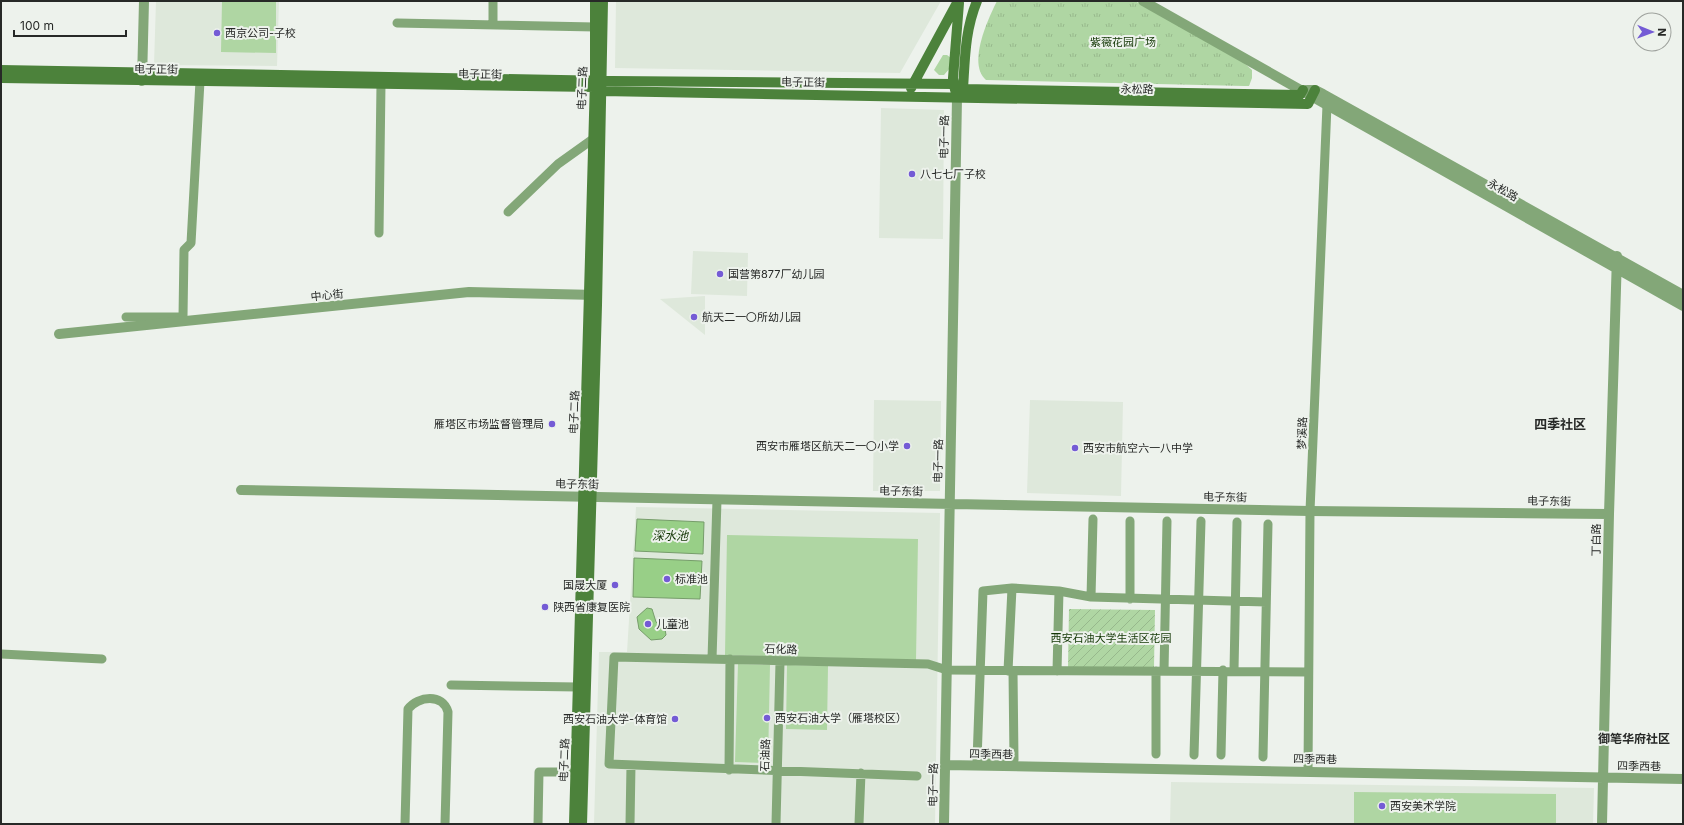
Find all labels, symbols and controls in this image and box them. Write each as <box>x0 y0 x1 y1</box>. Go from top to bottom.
scale bar <box>14 12 126 38</box>
north arrow <box>1632 12 1672 52</box>
text: 100 m <box>20 18 54 33</box>
place label: 西京公司-子校 <box>225 26 296 40</box>
marker: 西京公司-子校 <box>212 28 222 38</box>
text: N <box>1655 28 1669 36</box>
park label: 紫薇花园广场 <box>1090 35 1156 49</box>
street label: 电子正街 <box>134 62 178 76</box>
street label: 电子二路 <box>574 66 590 110</box>
street label: 电子正街 <box>458 67 502 81</box>
street label: 电子正街 <box>781 75 825 89</box>
street label: 永松路 <box>1120 82 1154 96</box>
street label: 电子一路 <box>937 115 951 159</box>
place label: 八七七厂子校 <box>920 167 986 181</box>
marker: 八七七厂子校 <box>907 169 917 179</box>
street label: 永松路 <box>1485 176 1521 204</box>
place label: 国营第877厂幼儿园 <box>728 267 824 281</box>
marker: 国营第877厂幼儿园 <box>715 269 725 279</box>
street label: 中心街 <box>310 286 344 304</box>
place label: 航天二一〇所幼儿园 <box>702 310 801 324</box>
marker: 航天二一〇所幼儿园 <box>689 312 699 322</box>
street label: 电子二路 <box>566 390 582 434</box>
street label: 梦溪路 <box>1294 416 1310 450</box>
district label: 四季社区 <box>1534 416 1586 432</box>
place label: 雁塔区市场监督管理局 <box>434 417 544 431</box>
marker: 雁塔区市场监督管理局 <box>547 419 557 429</box>
place label: 西安市雁塔区航天二一〇小学 <box>756 439 899 453</box>
street label: 电子一路 <box>931 439 945 483</box>
marker: 西安市雁塔区航天二一〇小学 <box>902 441 912 451</box>
place label: 西安市航空六一八中学 <box>1083 441 1193 455</box>
marker: 西安市航空六一八中学 <box>1070 443 1080 453</box>
street label: 电子东街 <box>555 477 599 491</box>
street label: 电子东街 <box>879 484 923 498</box>
street label: 电子东街 <box>1203 490 1247 504</box>
street label: 电子东街 <box>1527 494 1571 508</box>
street label: 丁白路 <box>1589 523 1603 557</box>
water label: 深水池 <box>652 528 689 543</box>
place label: 标准池 <box>675 572 708 586</box>
marker: 标准池 <box>662 574 672 584</box>
place label: 国晟大厦 <box>563 578 607 592</box>
marker: 国晟大厦 <box>610 580 620 590</box>
place label: 陕西省康复医院 <box>553 600 630 614</box>
marker: 陕西省康复医院 <box>540 602 550 612</box>
place label: 儿童池 <box>656 617 689 631</box>
marker: 儿童池 <box>643 619 653 629</box>
park label: 西安石油大学生活区花园 <box>1051 631 1172 645</box>
street label: 石化路 <box>764 641 798 657</box>
place label: 西安石油大学（雁塔校区） <box>775 711 907 725</box>
place label: 西安石油大学-体育馆 <box>563 712 667 726</box>
marker: 西安石油大学（雁塔校区） <box>762 713 772 723</box>
marker: 西安石油大学-体育馆 <box>670 714 680 724</box>
district label: 御笔华府社区 <box>1598 731 1670 746</box>
street label: 电子二路 <box>556 738 572 782</box>
street label: 石油路 <box>757 738 773 772</box>
street label: 四季西巷 <box>969 747 1013 761</box>
street label: 四季西巷 <box>1293 752 1337 766</box>
street label: 四季西巷 <box>1617 759 1661 773</box>
street label: 电子一路 <box>926 763 940 807</box>
place label: 西安美术学院 <box>1390 799 1456 813</box>
marker: 西安美术学院 <box>1377 801 1387 811</box>

